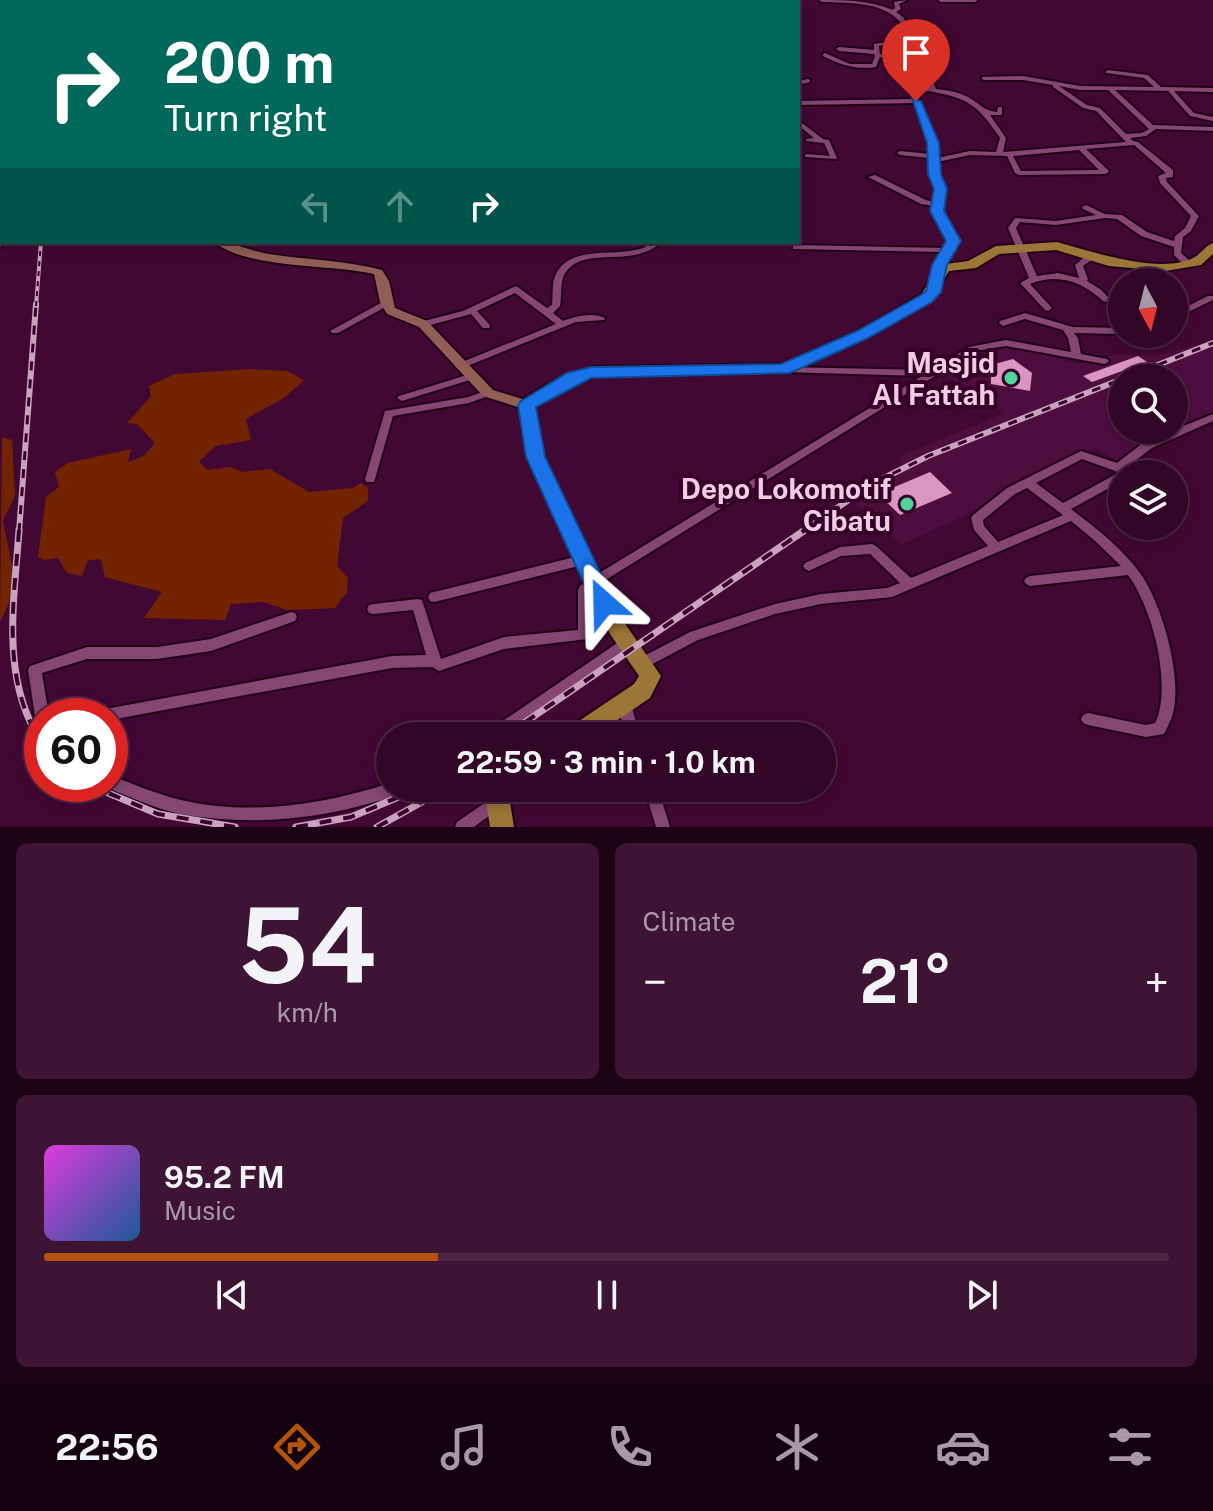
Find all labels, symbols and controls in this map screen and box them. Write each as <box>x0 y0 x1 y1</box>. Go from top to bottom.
pin <box>882 19 950 101</box>
text: 200 m <box>164 30 334 96</box>
icon: arrive <box>894 31 938 75</box>
icon: right <box>32 32 136 136</box>
text: Turn right <box>164 97 327 139</box>
icon: left <box>294 184 338 228</box>
icon: ahead <box>378 184 422 228</box>
icon: right <box>462 184 506 228</box>
north arrow <box>1108 268 1188 348</box>
map controls <box>1108 268 1188 540</box>
place label: Masjid Al Fattah <box>872 346 995 411</box>
button: search <box>1108 364 1188 444</box>
marker: Masjid Al Fattah <box>1002 369 1020 387</box>
button: layers <box>1108 460 1188 540</box>
place label: Depo Lokomotif Cibatu <box>681 472 891 537</box>
marker: Depo Lokomotif Cibatu <box>898 495 916 513</box>
position arrow <box>562 561 646 645</box>
speed limit sign: 60 <box>24 698 128 802</box>
text: 22:59 · 3 min · 1.0 km <box>456 744 756 780</box>
text: 54 <box>238 884 376 1006</box>
text: Climate <box>643 906 736 937</box>
text: 21° <box>860 946 952 1017</box>
text: − <box>643 956 667 1008</box>
text: + <box>1145 956 1169 1008</box>
text: km/h <box>277 997 338 1028</box>
text: 95.2 FM <box>164 1159 284 1195</box>
text: Music <box>164 1195 236 1226</box>
icon: previous <box>210 1273 254 1317</box>
icon: pause <box>585 1273 629 1317</box>
icon: next <box>960 1273 1004 1317</box>
icon: directions <box>269 1419 325 1475</box>
icon: music <box>436 1419 492 1475</box>
icon: phone <box>602 1419 658 1475</box>
icon: climate <box>769 1419 825 1475</box>
icon: car <box>935 1419 991 1475</box>
icon: filters <box>1102 1419 1158 1475</box>
text: 22:56 <box>55 1426 159 1468</box>

